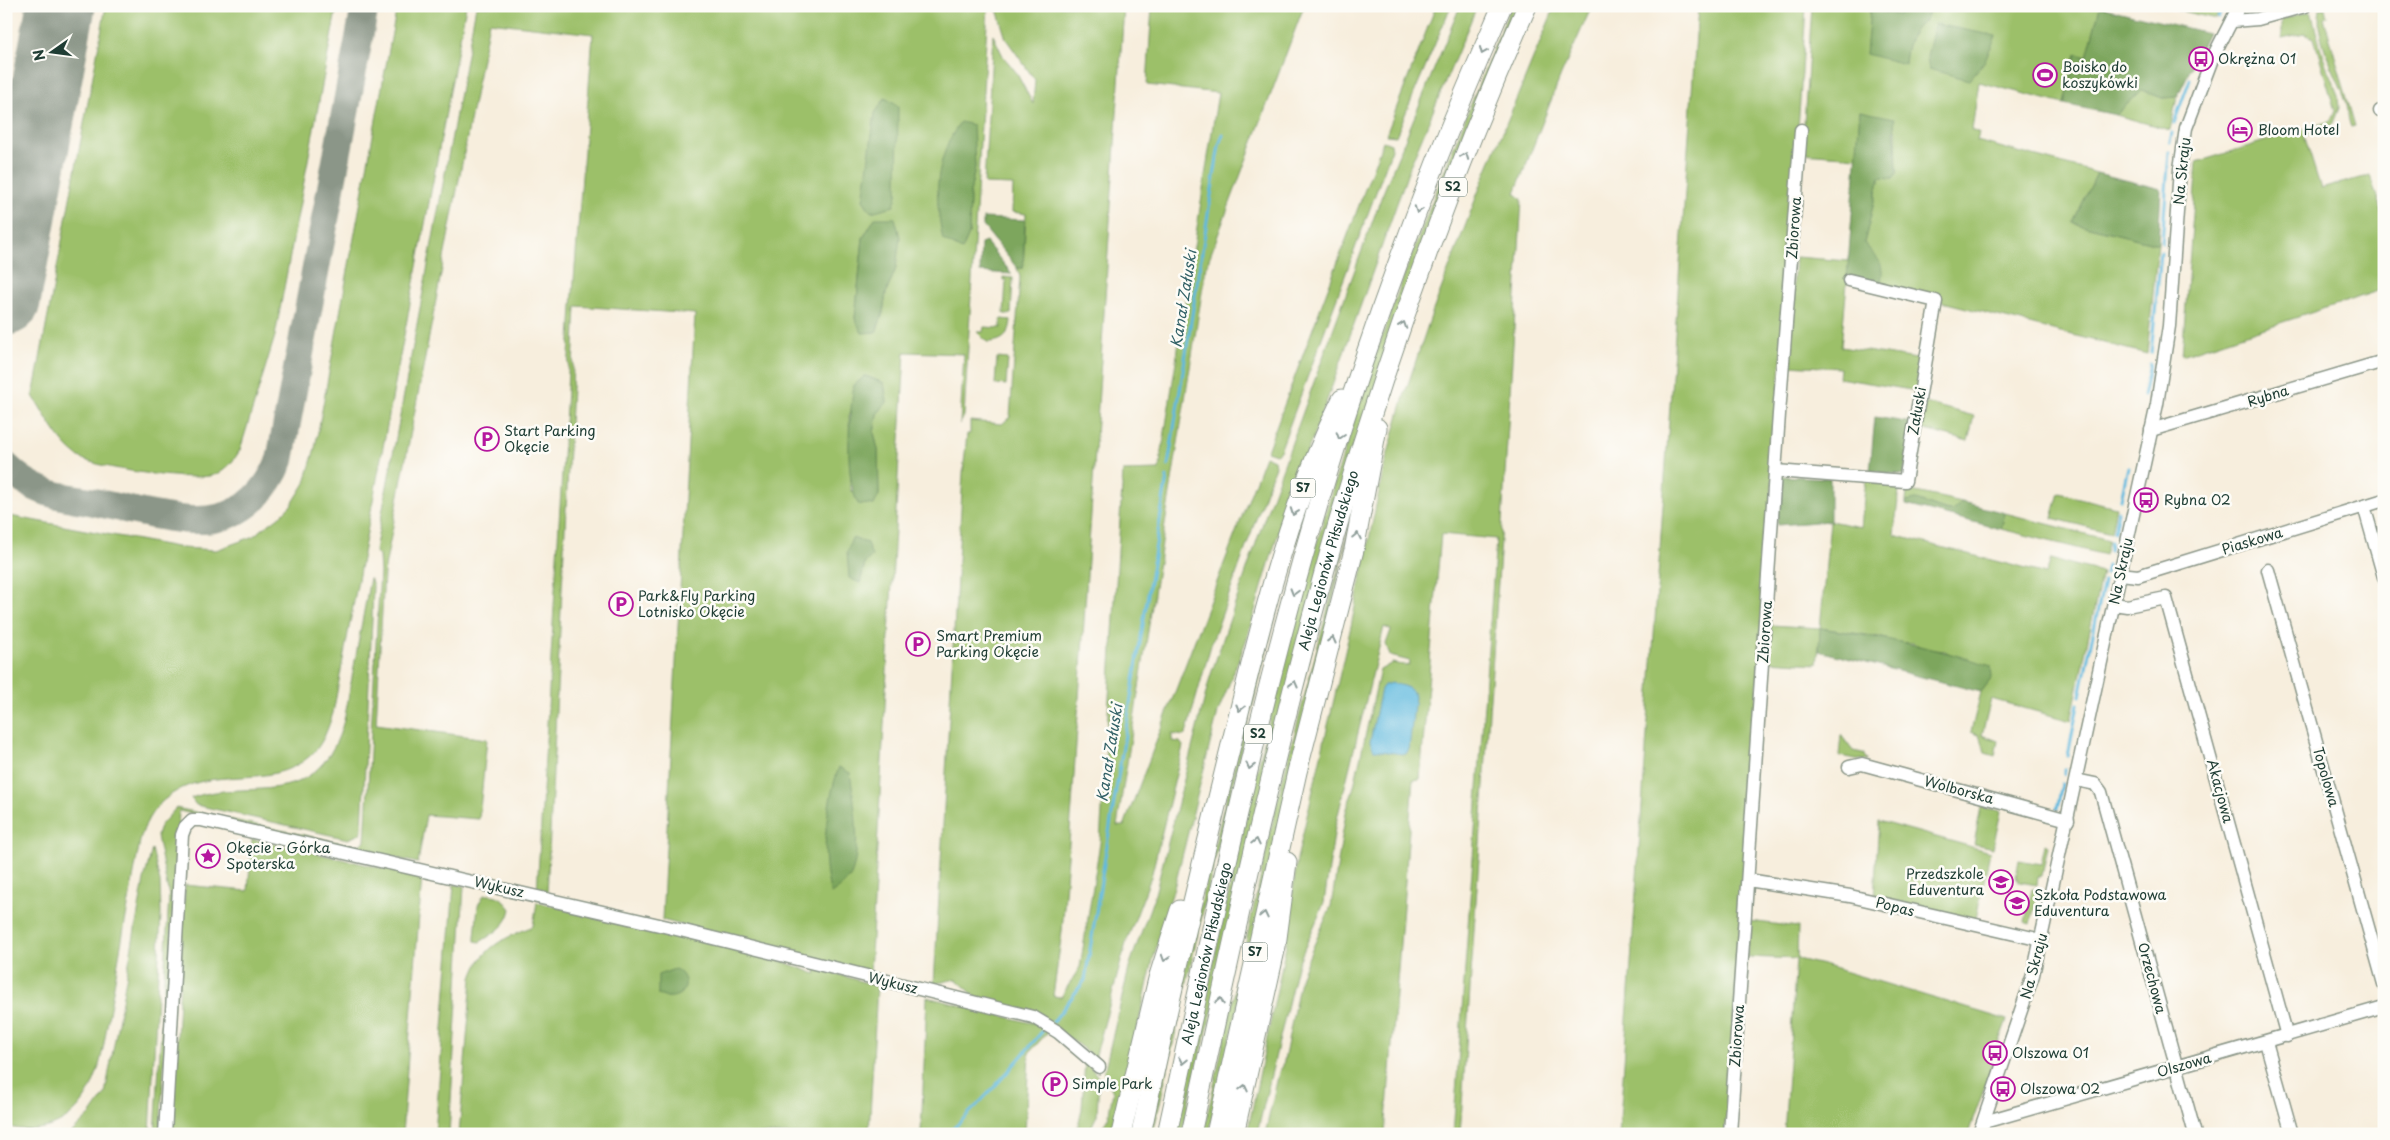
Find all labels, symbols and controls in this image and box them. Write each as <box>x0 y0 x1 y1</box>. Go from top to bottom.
north arrow <box>28 28 78 78</box>
one-way arrow <box>1478 46 1489 55</box>
bus stop icon: Okrężna 01 <box>2188 46 2214 72</box>
text: N <box>27 47 50 63</box>
place label: Okrężna 01 <box>2218 48 2296 69</box>
place label: Boisko do koszykówki <box>2062 56 2138 93</box>
sports icon: Boisko do koszykówki <box>2032 62 2058 88</box>
hotel icon: Bloom Hotel <box>2227 117 2253 143</box>
place label: Bloom Hotel <box>2258 119 2339 140</box>
street label: Na Skraju <box>2168 136 2195 206</box>
one-way arrow <box>1459 152 1469 161</box>
road number: S2 <box>1439 178 1467 196</box>
street label: Zbiorowa <box>1781 196 1806 260</box>
one-way arrow <box>1414 205 1424 214</box>
water label: Kanał Załuski <box>1163 246 1202 349</box>
one-way arrow <box>1397 321 1407 329</box>
street label: Rybna <box>2245 379 2291 412</box>
street label: Załuski <box>1902 385 1931 437</box>
place label: Start Parking Okęcie <box>504 420 596 457</box>
parking icon: Start Parking Okęcie <box>474 426 500 452</box>
one-way arrow <box>1335 431 1345 439</box>
street label: Aleja Legionów Piłsudskiego <box>1292 467 1364 653</box>
road number: S7 <box>1290 478 1316 498</box>
bus stop icon: Rybna 02 <box>2133 487 2159 513</box>
place label: Rybna 02 <box>2164 489 2231 510</box>
one-way arrow <box>1290 507 1300 515</box>
street label: Piaskowa <box>2219 521 2285 560</box>
one-way arrow <box>1351 531 1362 540</box>
street label: Na Skraju <box>2103 536 2138 606</box>
place label: Park&Fly Parking Lotnisko Okęcie <box>638 585 755 622</box>
one-way arrow <box>1290 587 1300 595</box>
parking icon: Park&Fly Parking Lotnisko Okęcie <box>608 591 634 617</box>
street label: Zbiorowa <box>1752 600 1777 664</box>
place label: Smart Premium Parking Okęcie <box>936 625 1042 662</box>
parking icon: Smart Premium Parking Okęcie <box>905 631 931 657</box>
one-way arrow <box>1326 636 1336 644</box>
one-way arrow <box>1288 680 1299 689</box>
water label: Kanał Załuski <box>1089 700 1128 803</box>
one-way arrow <box>1235 704 1246 713</box>
road number: S2 <box>1244 724 1272 744</box>
street label: Topolowa <box>2308 744 2345 810</box>
street label: Akacjowa <box>2202 756 2239 826</box>
one-way arrow <box>1245 762 1256 771</box>
street label: Wolborska <box>1922 770 1997 809</box>
place label: Okęcie - Górka Spoterska <box>226 837 331 874</box>
one-way arrow <box>1250 838 1261 847</box>
place icon: Okęcie - Górka Spoterska <box>195 843 221 869</box>
street label: Aleja Legionów Piłsudskiego <box>1176 860 1236 1046</box>
place label: Przedszkole Eduventura <box>1906 863 1984 900</box>
school or university icon: Przedszkole Eduventura <box>1988 869 2014 895</box>
street label: Wykusz <box>472 871 526 902</box>
place label: Szkoła Podstawowa Eduventura <box>2034 884 2167 921</box>
school or university icon: Szkoła Podstawowa Eduventura <box>2004 890 2030 916</box>
street label: Popas <box>1873 892 1917 921</box>
one-way arrow <box>1258 911 1269 920</box>
street label: Na Skraju <box>2015 930 2052 1001</box>
street label: Orzechowa <box>2133 940 2172 1016</box>
road number: S7 <box>1242 942 1268 962</box>
one-way arrow <box>1160 953 1170 961</box>
street label: Wykusz <box>866 966 920 999</box>
one-way arrow <box>1214 996 1225 1005</box>
street label: Zbiorowa <box>1724 1004 1749 1068</box>
bus stop icon: Olszowa 01 <box>1982 1040 2008 1066</box>
place label: Olszowa 01 <box>2012 1042 2089 1063</box>
street label: Olszowa <box>2154 1047 2214 1082</box>
one-way arrow <box>1178 1057 1189 1065</box>
parking icon: Simple Park <box>1042 1071 1068 1097</box>
place label: Simple Park <box>1072 1073 1153 1094</box>
bus stop icon: Olszowa 02 <box>1990 1076 2016 1102</box>
place label: Olszowa 02 <box>2020 1078 2100 1099</box>
one-way arrow <box>1238 1083 1249 1092</box>

